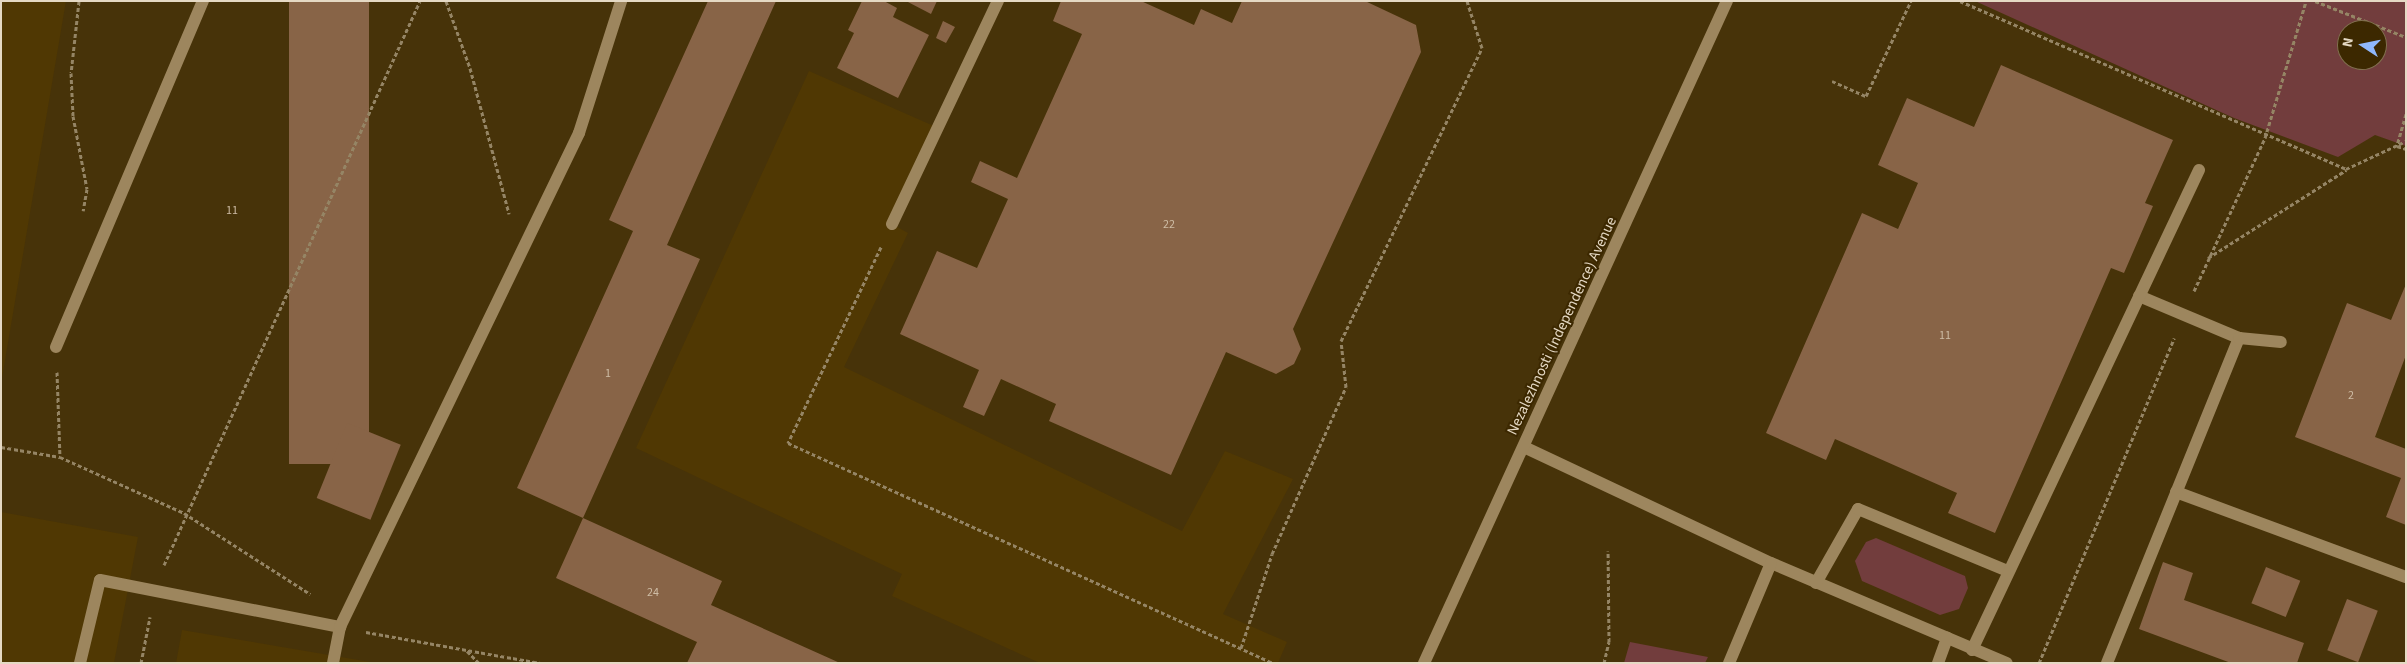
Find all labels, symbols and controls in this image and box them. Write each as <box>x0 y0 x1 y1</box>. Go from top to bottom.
north arrow <box>2337 20 2387 70</box>
text: N <box>2338 36 2359 49</box>
house number: 11 <box>226 204 238 218</box>
street label: Nezalezhnosti (Independence) Avenue <box>1503 214 1621 438</box>
house number: 22 <box>1163 218 1175 232</box>
house number: 11 <box>1939 329 1951 343</box>
house number: 1 <box>605 367 611 381</box>
house number: 2 <box>2348 389 2354 403</box>
house number: 24 <box>647 586 659 600</box>

